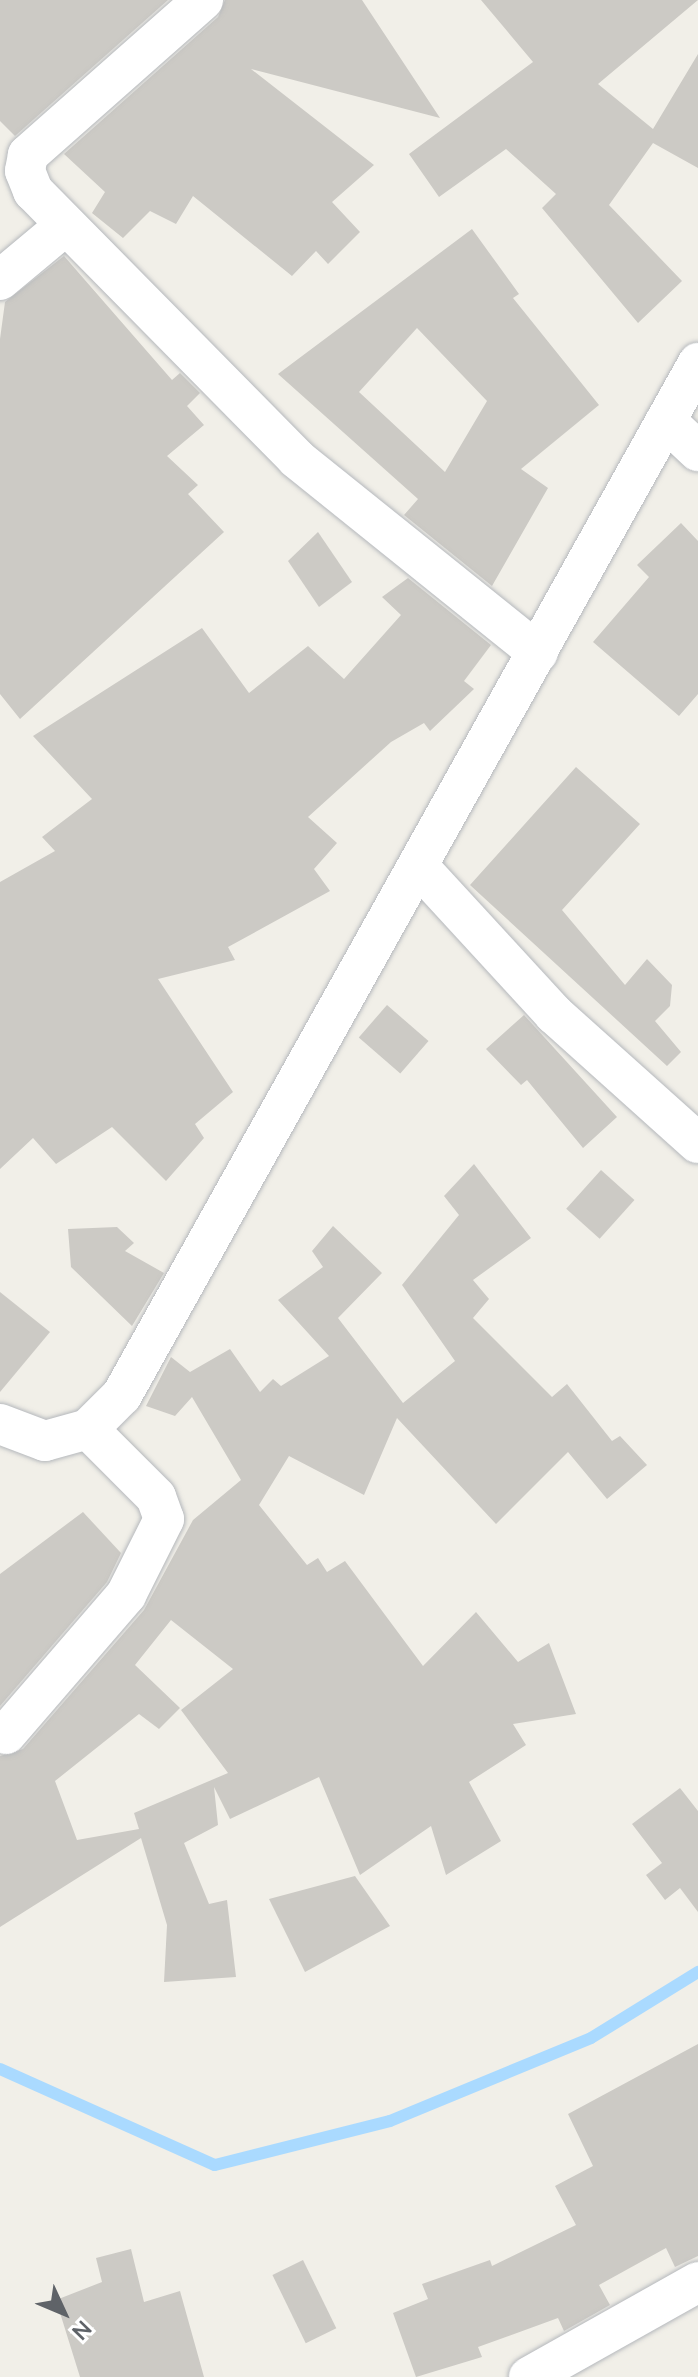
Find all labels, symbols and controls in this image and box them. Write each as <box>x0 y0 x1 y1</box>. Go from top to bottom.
north arrow <box>24 2273 104 2353</box>
text: N <box>65 2313 98 2346</box>

